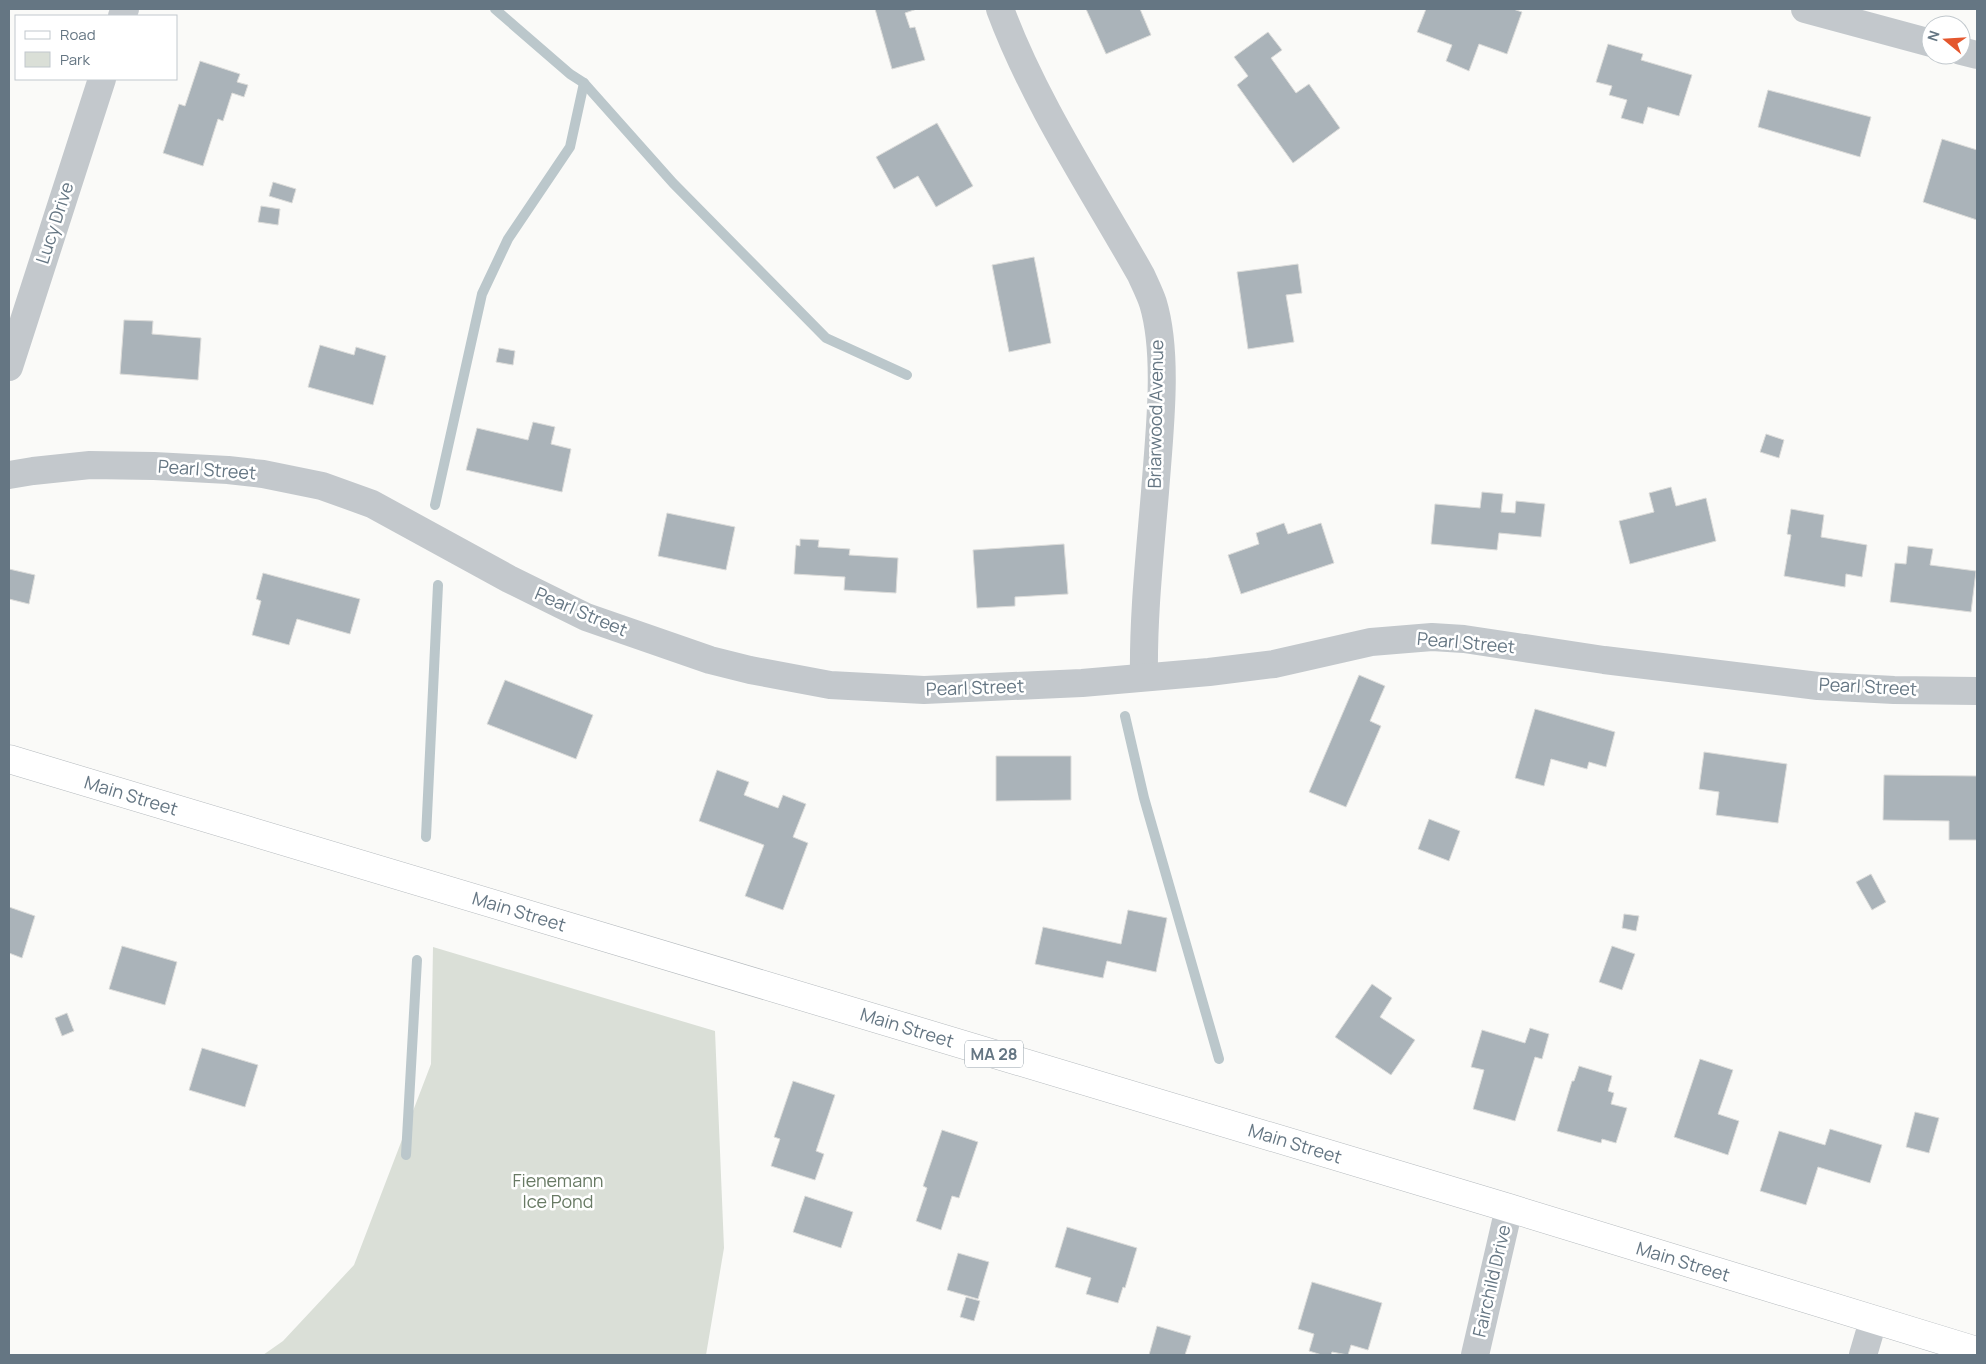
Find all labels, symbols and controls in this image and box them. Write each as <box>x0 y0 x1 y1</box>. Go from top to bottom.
legend <box>15 15 178 80</box>
north arrow <box>1921 15 1971 65</box>
text: Road <box>60 24 96 45</box>
text: N <box>1923 28 1944 44</box>
text: Park <box>60 49 90 70</box>
street label: Lucy Drive <box>30 179 79 267</box>
street label: Briarwood Avenue <box>1142 339 1168 489</box>
street label: Pearl Street <box>157 454 257 484</box>
street label: Pearl Street <box>531 581 631 641</box>
street label: Pearl Street <box>1416 626 1516 658</box>
street label: Pearl Street <box>1818 671 1918 701</box>
street label: Pearl Street <box>925 673 1025 701</box>
street label: Main Street <box>82 769 181 821</box>
street label: Main Street <box>470 885 569 937</box>
street label: Main Street <box>858 1001 957 1053</box>
road number: MA 28 <box>965 1040 1023 1068</box>
street label: Main Street <box>1246 1117 1345 1169</box>
park label: Fienemann Ice Pond <box>512 1168 604 1213</box>
street label: Fairchild Drive <box>1466 1222 1516 1339</box>
street label: Main Street <box>1634 1235 1733 1287</box>

